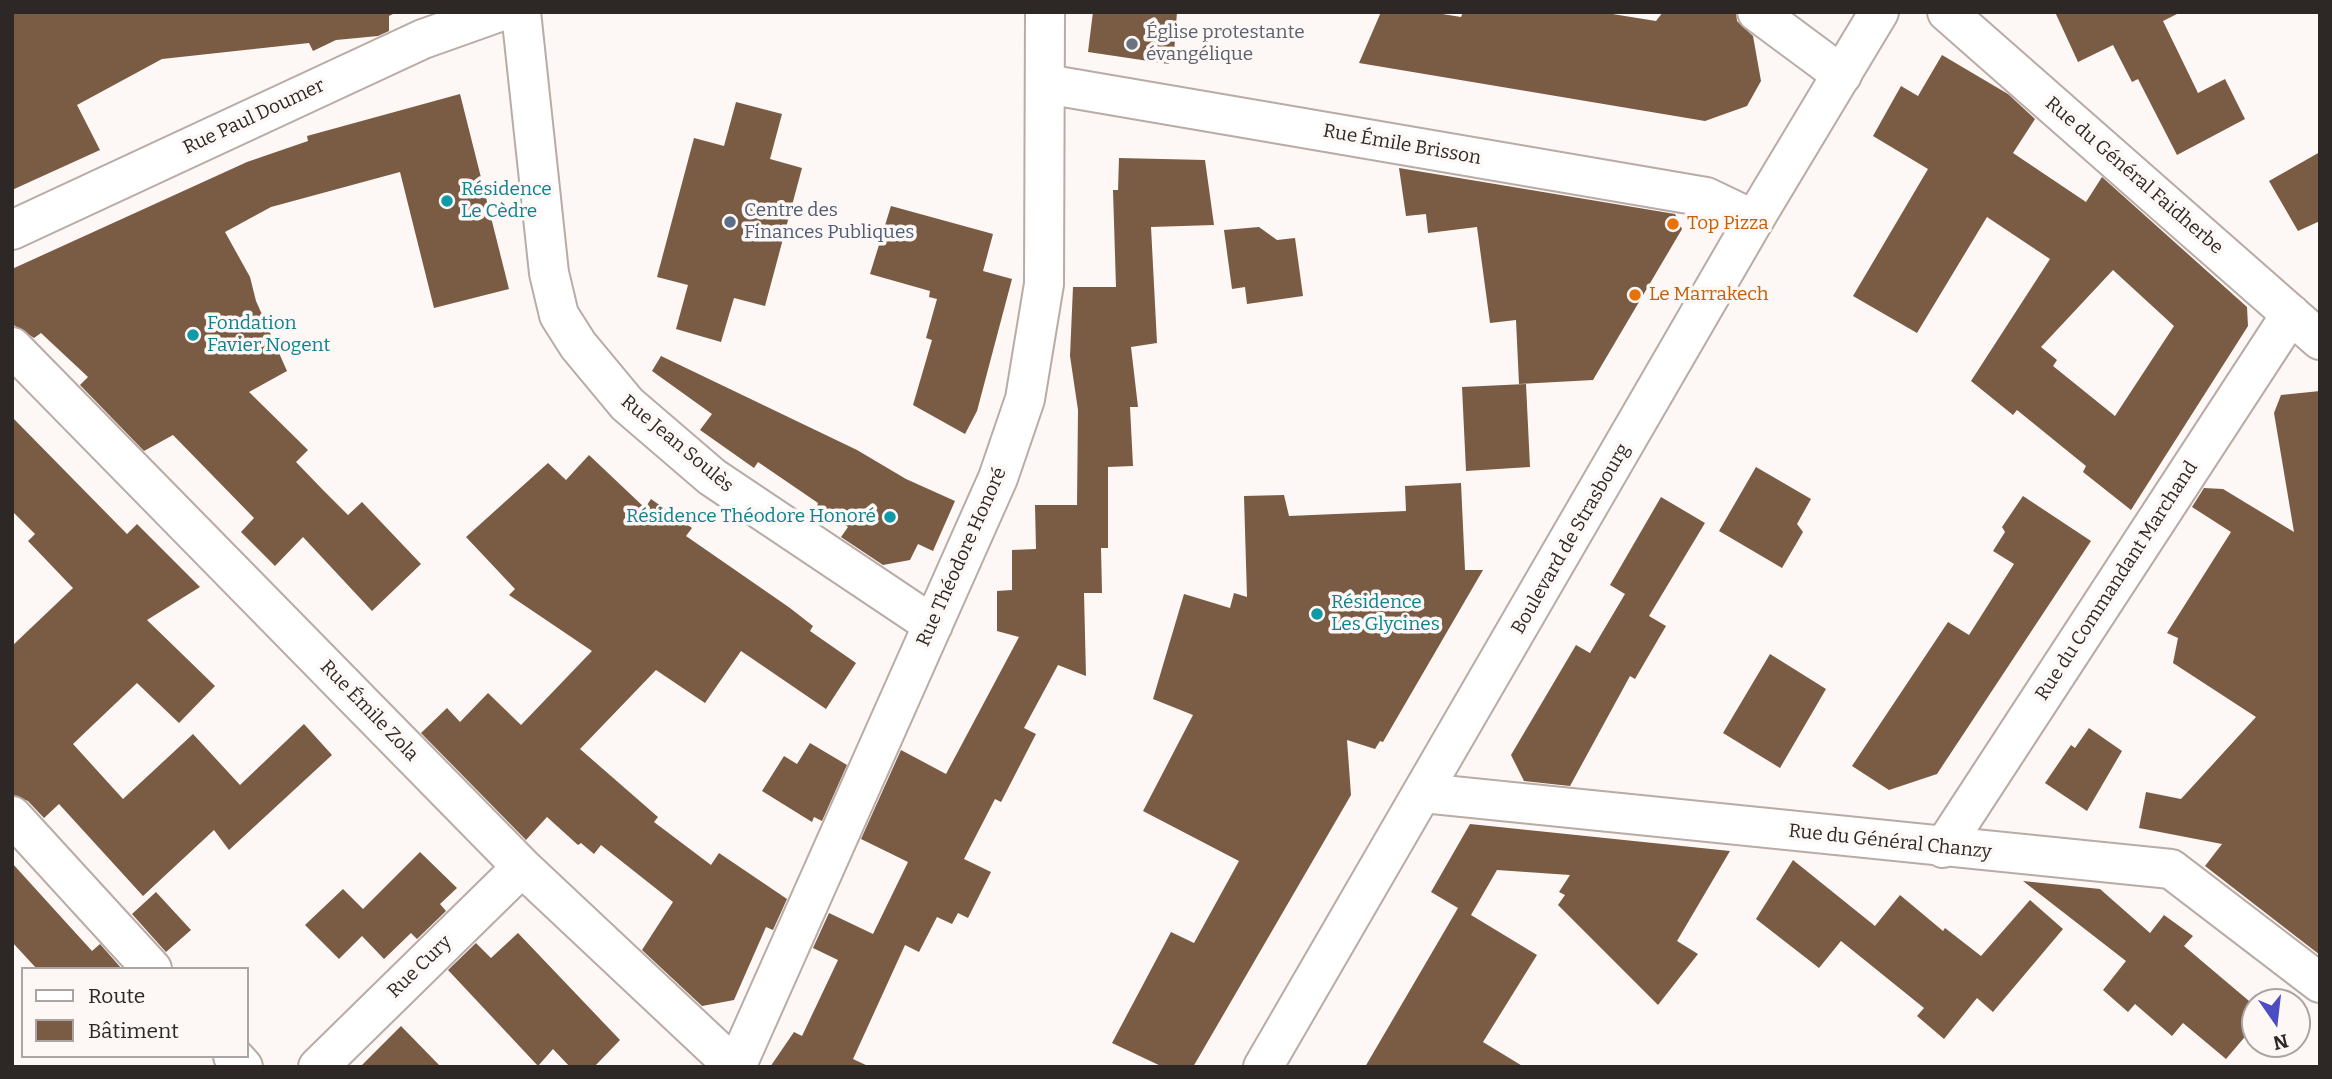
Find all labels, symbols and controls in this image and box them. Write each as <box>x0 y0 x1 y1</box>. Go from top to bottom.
place label: Église protestante évangélique <box>1146 22 1305 66</box>
marker: Église protestante évangélique <box>1124 36 1140 52</box>
street label: Rue Paul Doumer <box>180 74 328 160</box>
street label: Rue du Général Faidherbe <box>2040 92 2228 260</box>
street label: Rue Émile Brisson <box>1321 120 1483 170</box>
place label: Résidence Le Cèdre <box>461 179 552 223</box>
marker: Résidence Le Cèdre <box>439 193 455 209</box>
place label: Centre des Finances Publiques <box>744 200 914 244</box>
place label: Top Pizza <box>1687 213 1769 235</box>
marker: Centre des Finances Publiques <box>722 214 738 230</box>
marker: Top Pizza <box>1665 216 1681 232</box>
place label: Le Marrakech <box>1649 284 1769 306</box>
marker: Le Marrakech <box>1627 287 1643 303</box>
place label: Fondation Favier Nogent <box>207 313 330 357</box>
marker: Fondation Favier Nogent <box>185 327 201 343</box>
street label: Rue Jean Soulès <box>616 390 738 498</box>
street label: Boulevard de Strasbourg <box>1507 440 1635 638</box>
street label: Rue du Commandant Marchand <box>2031 457 2203 705</box>
street label: Rue Théodore Honoré <box>912 464 1012 650</box>
place label: Résidence Théodore Honoré <box>626 506 876 528</box>
marker: Résidence Théodore Honoré <box>882 509 898 525</box>
place label: Résidence Les Glycines <box>1331 592 1440 636</box>
marker: Résidence Les Glycines <box>1309 606 1325 622</box>
street label: Rue Émile Zola <box>315 656 423 766</box>
street label: Rue du Général Chanzy <box>1787 820 1993 864</box>
street label: Rue Cury <box>383 931 457 1003</box>
legend <box>21 967 248 1058</box>
text: Route <box>88 983 145 1009</box>
north arrow <box>2241 988 2311 1058</box>
text: Bâtiment <box>88 1018 179 1044</box>
text: N <box>2271 1029 2291 1055</box>

